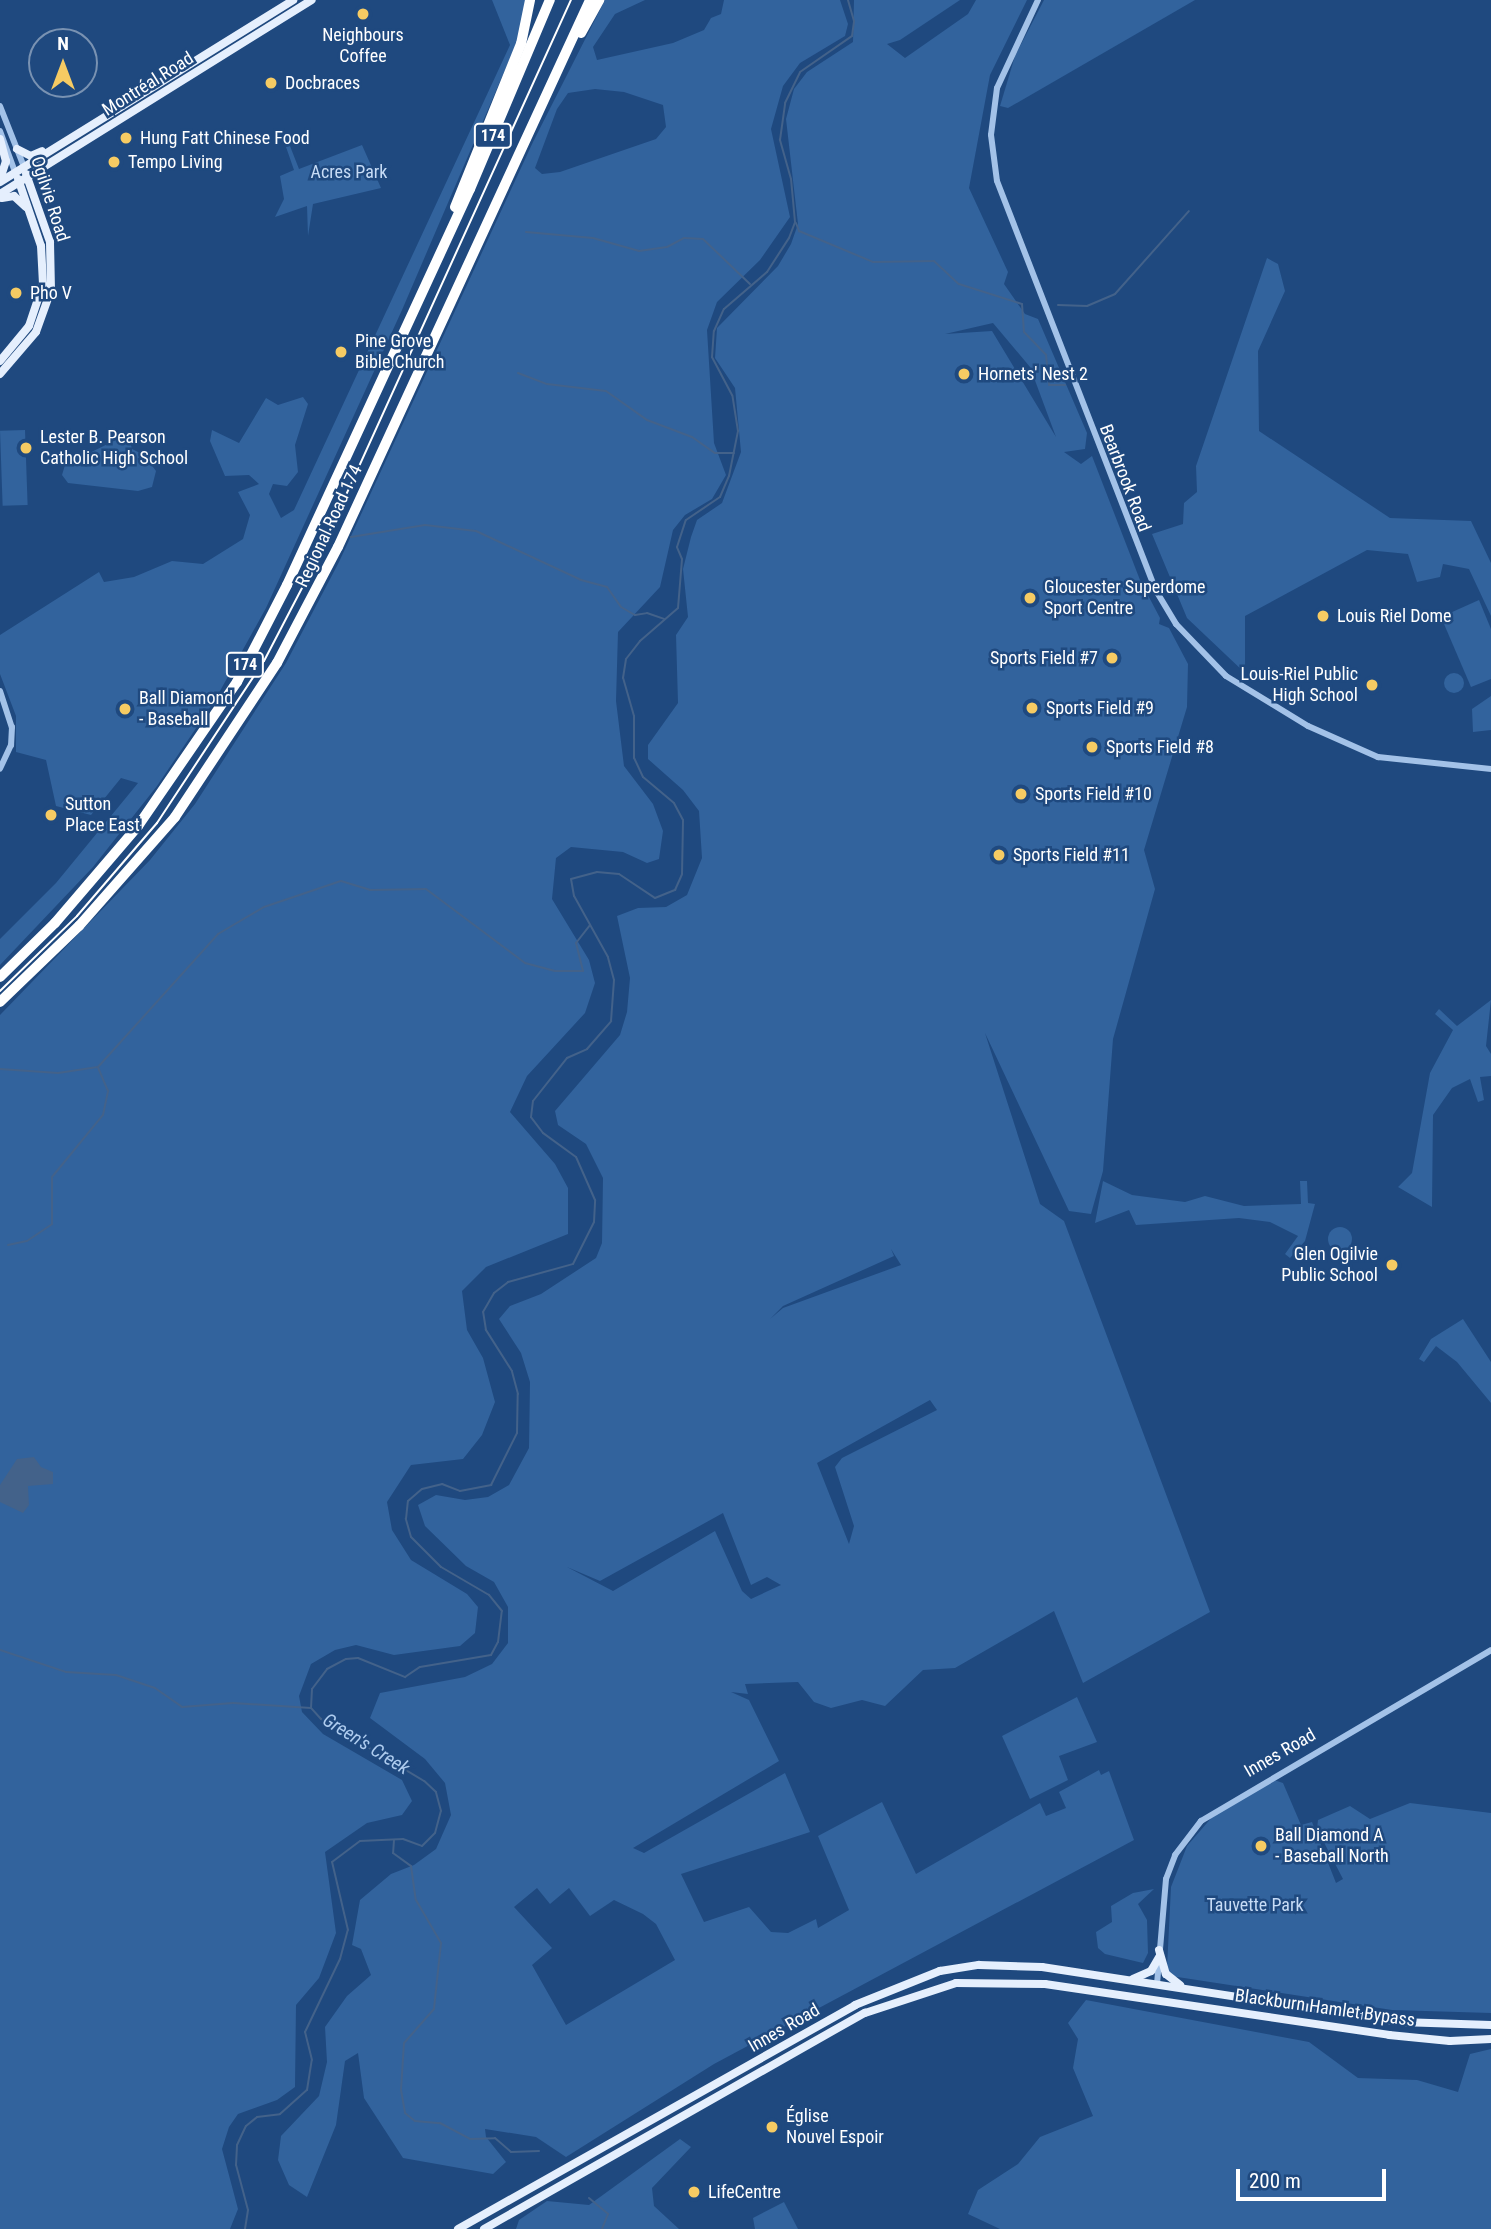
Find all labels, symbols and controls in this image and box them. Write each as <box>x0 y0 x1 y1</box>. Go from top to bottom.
marker: Neighbours Coffee <box>355 6 371 22</box>
place label: Neighbours Coffee <box>322 25 404 68</box>
north arrow <box>28 28 98 98</box>
text: N <box>57 32 69 55</box>
street label: Montréal Road <box>98 47 198 121</box>
place label: Docbraces <box>285 72 360 94</box>
marker: Docbraces <box>263 75 279 91</box>
road number: 174 <box>474 124 512 148</box>
place label: Hung Fatt Chinese Food <box>140 127 310 149</box>
marker: Hung Fatt Chinese Food <box>118 130 134 146</box>
place label: Tempo Living <box>128 151 223 173</box>
street label: Ogilvie Road <box>26 154 74 244</box>
marker: Tempo Living <box>106 154 122 170</box>
park label: Acres Park <box>311 161 387 183</box>
place label: Pho V <box>30 282 72 304</box>
marker: Pho V <box>8 285 24 301</box>
place label: Pine Grove Bible Church <box>355 331 444 374</box>
marker: Pine Grove Bible Church <box>333 344 349 360</box>
place label: Hornets' Nest 2 <box>978 363 1088 385</box>
marker: Hornets' Nest 2 <box>956 366 972 382</box>
street label: Bearbrook Road <box>1095 421 1155 535</box>
place label: Lester B. Pearson Catholic High School <box>40 427 188 470</box>
marker: Lester B. Pearson Catholic High School <box>18 440 34 456</box>
street label: Regional Road 174 <box>291 461 367 591</box>
place label: Gloucester Superdome Sport Centre <box>1044 577 1205 620</box>
marker: Gloucester Superdome Sport Centre <box>1022 590 1038 606</box>
place label: Louis Riel Dome <box>1337 605 1451 627</box>
marker: Louis Riel Dome <box>1315 608 1331 624</box>
place label: Sports Field #7 <box>990 647 1098 669</box>
marker: Sports Field #7 <box>1104 650 1120 666</box>
road number: 174 <box>226 652 264 678</box>
place label: Louis-Riel Public High School <box>1240 664 1358 706</box>
marker: Louis-Riel Public High School <box>1364 677 1380 693</box>
place label: Ball Diamond - Baseball <box>139 688 233 730</box>
place label: Sports Field #9 <box>1046 697 1154 719</box>
marker: Sports Field #9 <box>1024 700 1040 716</box>
marker: Ball Diamond - Baseball <box>117 701 133 717</box>
place label: Sports Field #8 <box>1106 736 1214 758</box>
marker: Sports Field #8 <box>1084 739 1100 755</box>
place label: Sports Field #10 <box>1035 783 1152 805</box>
marker: Sports Field #10 <box>1013 786 1029 802</box>
place label: Sutton Place East <box>65 794 140 836</box>
marker: Sutton Place East <box>43 807 59 823</box>
place label: Sports Field #11 <box>1013 844 1130 866</box>
marker: Sports Field #11 <box>991 847 1007 863</box>
place label: Glen Ogilvie Public School <box>1281 1244 1378 1286</box>
marker: Glen Ogilvie Public School <box>1384 1257 1400 1273</box>
water label: Green's Creek <box>318 1708 414 1780</box>
street label: Innes Road <box>1240 1724 1320 1782</box>
place label: Ball Diamond A - Baseball North <box>1275 1825 1389 1868</box>
marker: Ball Diamond A - Baseball North <box>1253 1838 1269 1854</box>
park label: Tauvette Park <box>1206 1894 1304 1916</box>
street label: Blackburn Hamlet Bypass <box>1234 1985 1416 2031</box>
street label: Innes Road <box>744 1999 824 2057</box>
place label: Église Nouvel Espoir <box>786 2106 884 2148</box>
marker: Église Nouvel Espoir <box>764 2119 780 2135</box>
scale bar <box>1239 2156 1390 2200</box>
text: 200 m <box>1249 2169 1301 2193</box>
place label: LifeCentre <box>708 2181 781 2203</box>
marker: LifeCentre <box>686 2184 702 2200</box>

